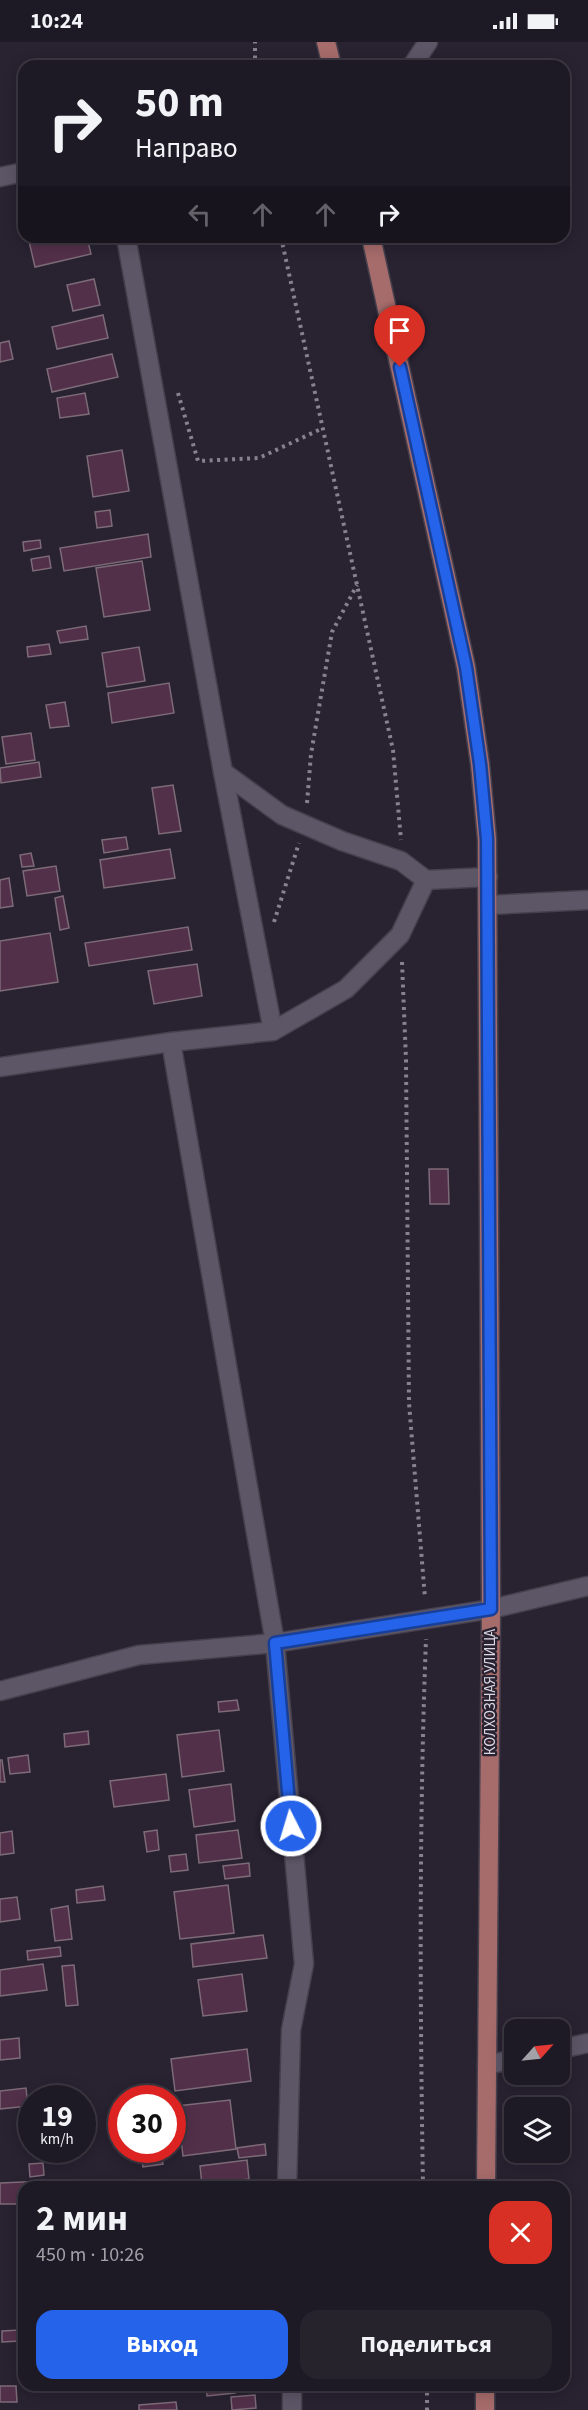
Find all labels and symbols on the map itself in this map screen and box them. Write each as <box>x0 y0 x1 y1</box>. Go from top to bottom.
pin <box>374 305 425 367</box>
street label: КОЛХОЗНАЯ УЛИЦА <box>480 1628 501 1755</box>
position arrow <box>259 1794 323 1858</box>
north arrow <box>504 2019 570 2085</box>
speed limit sign: 30 <box>108 2085 186 2163</box>

